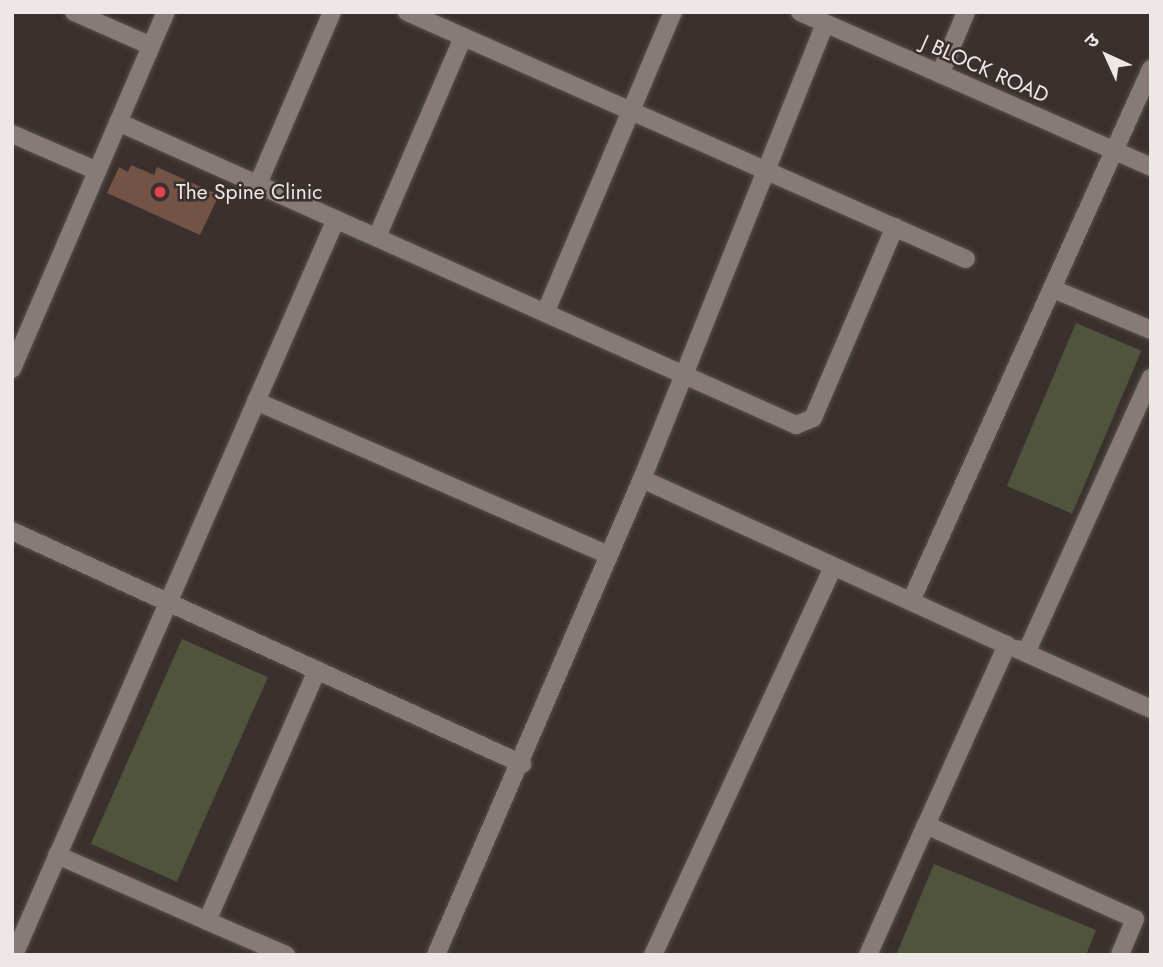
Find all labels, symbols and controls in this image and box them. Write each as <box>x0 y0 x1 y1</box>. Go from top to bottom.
north arrow <box>1072 21 1142 91</box>
text: उ <box>1078 27 1105 54</box>
street label: J BLOCK ROAD <box>917 30 1053 108</box>
place label: The Spine Clinic <box>176 179 322 205</box>
marker: The Spine Clinic <box>150 182 170 202</box>

